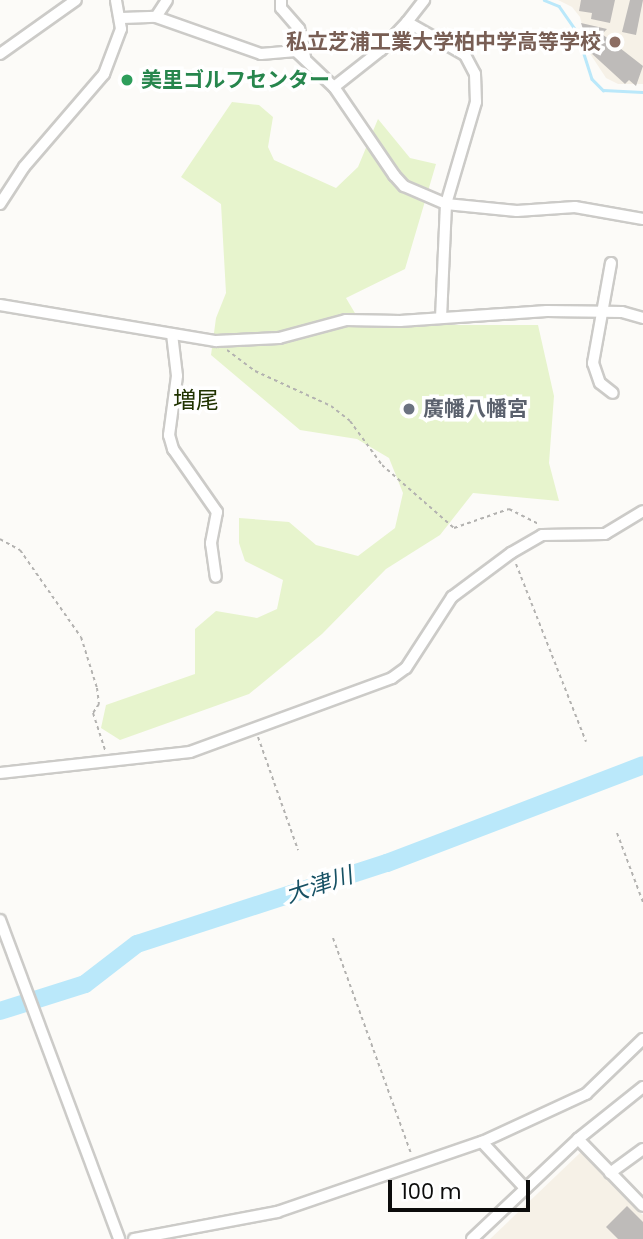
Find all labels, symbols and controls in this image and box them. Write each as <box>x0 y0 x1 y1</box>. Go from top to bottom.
place label: 私立芝浦工業大学柏中学高等学校 <box>286 29 601 55</box>
marker: 私立芝浦工業大学柏中学高等学校 <box>607 34 623 50</box>
place label: 美里ゴルフセンター <box>141 67 330 93</box>
marker: 美里ゴルフセンター <box>119 72 135 88</box>
district label: 増尾 <box>173 386 219 414</box>
place label: 廣幡八幡宮 <box>423 396 528 422</box>
marker: 廣幡八幡宮 <box>401 401 417 417</box>
water label: 大津川 <box>282 861 356 909</box>
scale bar <box>391 1166 533 1210</box>
text: 100 m <box>401 1177 461 1206</box>

